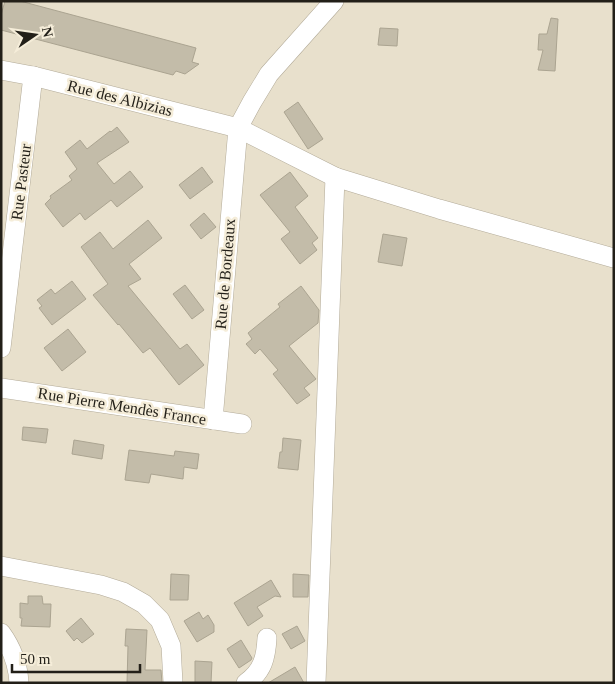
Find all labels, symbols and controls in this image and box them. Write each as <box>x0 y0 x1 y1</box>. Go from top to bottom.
north arrow <box>10 10 60 60</box>
text: N <box>39 26 56 39</box>
street label: Rue des Albizias <box>66 77 174 119</box>
street label: Rue Pasteur <box>8 142 34 221</box>
street label: Rue de Bordeaux <box>212 218 238 330</box>
street label: Rue Pierre Mendès France <box>37 384 207 428</box>
scale bar <box>12 642 140 674</box>
text: 50 m <box>20 651 51 667</box>

